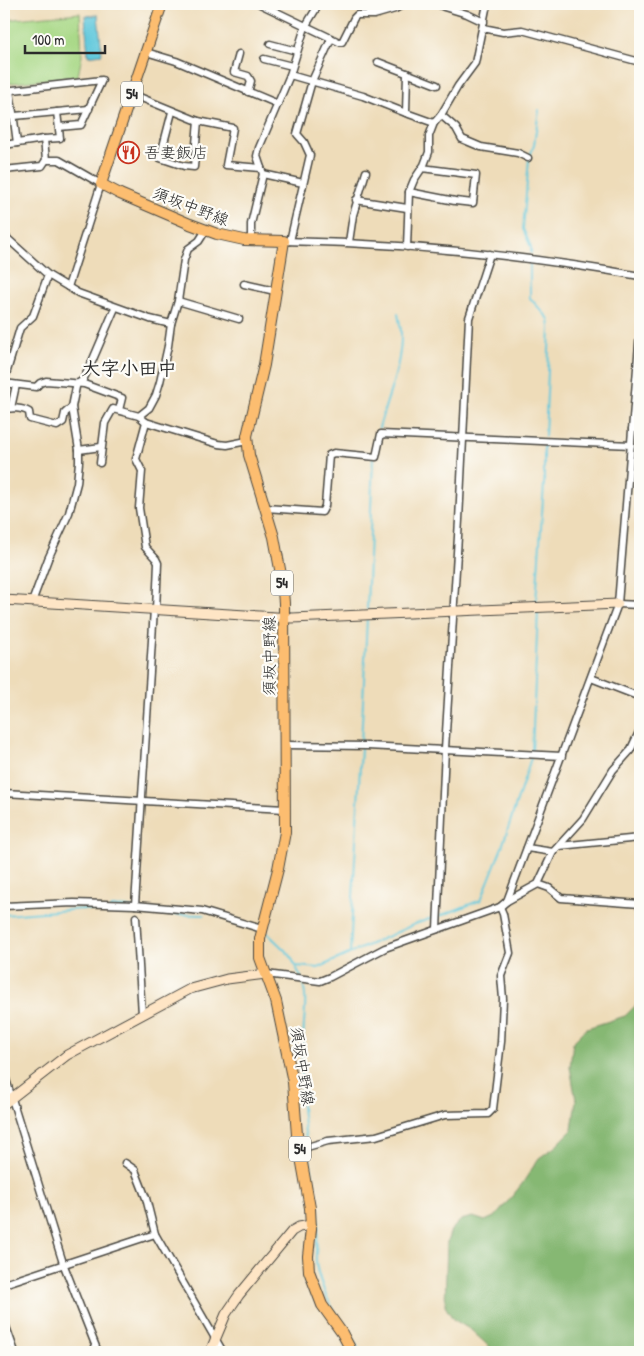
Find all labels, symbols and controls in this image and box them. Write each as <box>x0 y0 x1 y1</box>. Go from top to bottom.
scale bar <box>25 22 105 54</box>
text: 100 m <box>32 29 65 50</box>
road number: 54 <box>121 82 143 106</box>
restaurant icon: 吾妻飯店 <box>116 140 140 164</box>
place label: 吾妻飯店 <box>144 141 208 163</box>
street label: 須坂中野線 <box>150 181 232 231</box>
district label: 大字小田中 <box>81 355 177 381</box>
road number: 54 <box>271 570 293 596</box>
street label: 須坂中野線 <box>258 616 280 696</box>
street label: 須坂中野線 <box>286 1025 320 1107</box>
road number: 54 <box>289 1136 311 1162</box>

